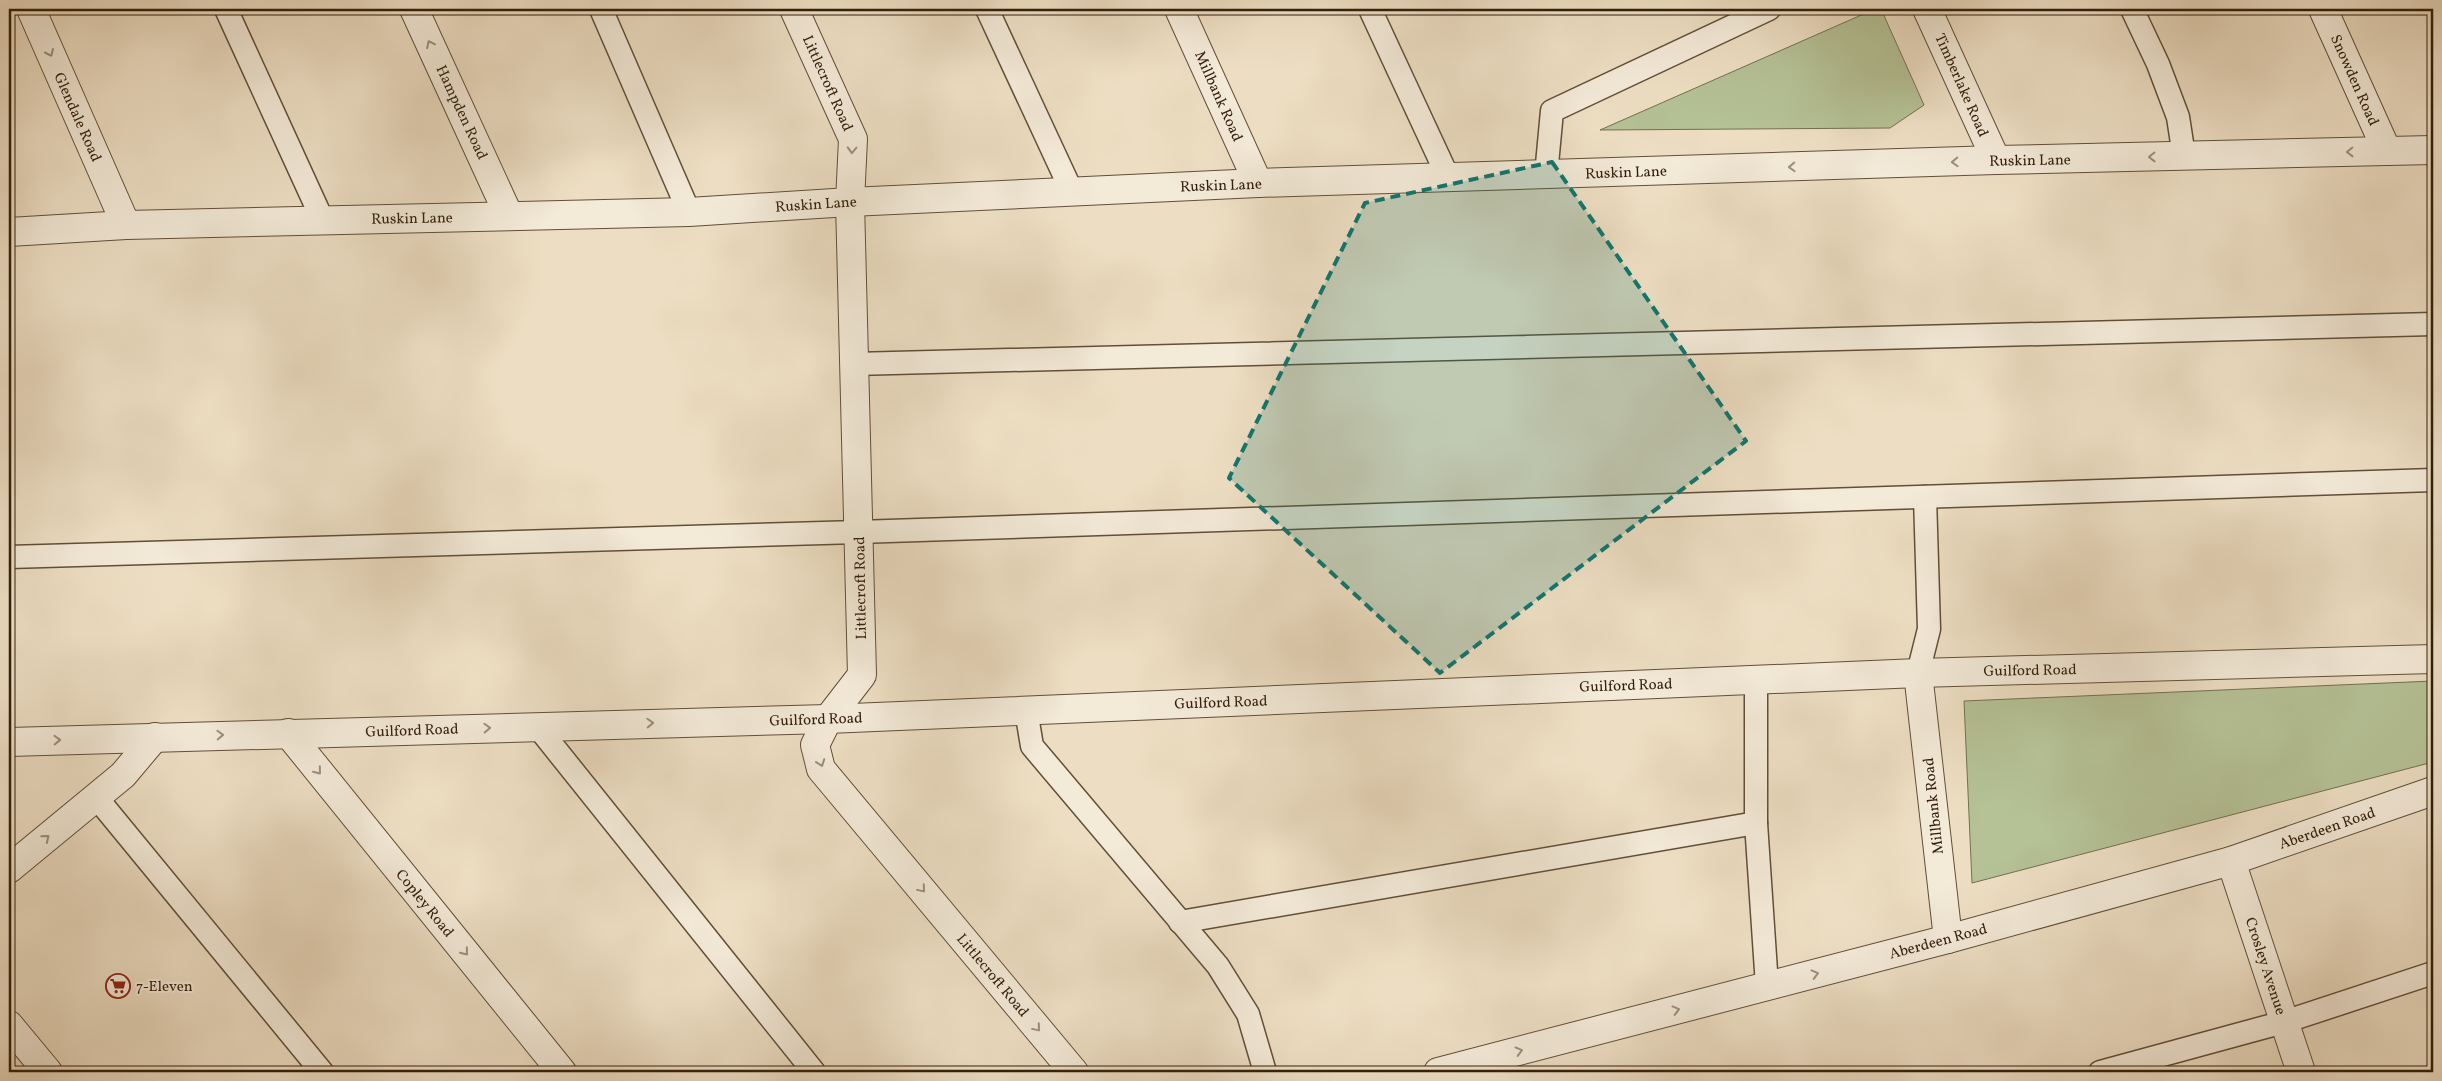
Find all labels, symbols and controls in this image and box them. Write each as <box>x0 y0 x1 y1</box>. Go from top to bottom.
street label: Timberlake Road <box>1928 30 1993 141</box>
street label: Littlecroft Road <box>796 32 857 135</box>
street label: Snowden Road <box>2324 32 2383 130</box>
one-way arrow <box>426 40 437 49</box>
one-way arrow <box>44 48 55 57</box>
street label: Millbank Road <box>1188 48 1247 145</box>
street label: Hampden Road <box>430 62 492 163</box>
street label: Glendale Road <box>48 70 106 166</box>
one-way arrow <box>847 146 858 154</box>
one-way arrow <box>2345 147 2353 157</box>
street label: Ruskin Lane <box>1989 150 2071 173</box>
one-way arrow <box>2148 152 2156 162</box>
one-way arrow <box>1950 156 1958 167</box>
street label: Ruskin Lane <box>1585 162 1667 185</box>
one-way arrow <box>1788 162 1796 172</box>
street label: Ruskin Lane <box>1180 175 1262 198</box>
street label: Ruskin Lane <box>775 192 858 219</box>
street label: Ruskin Lane <box>371 208 453 231</box>
street label: Littlecroft Road <box>850 536 873 640</box>
street label: Guilford Road <box>1983 660 2077 683</box>
street label: Guilford Road <box>1579 674 1673 699</box>
street label: Guilford Road <box>1174 691 1268 716</box>
street label: Guilford Road <box>769 708 863 733</box>
one-way arrow <box>646 718 654 729</box>
street label: Guilford Road <box>365 719 459 744</box>
one-way arrow <box>484 723 492 733</box>
one-way arrow <box>216 730 224 740</box>
one-way arrow <box>54 735 62 746</box>
street label: Millbank Road <box>1919 756 1950 855</box>
one-way arrow <box>815 758 825 767</box>
one-way arrow <box>313 765 321 774</box>
street label: Aberdeen Road <box>2276 803 2379 856</box>
one-way arrow <box>41 835 50 844</box>
street label: Copley Road <box>390 865 458 942</box>
one-way arrow <box>916 884 925 893</box>
street label: Crosley Avenue <box>2239 915 2290 1018</box>
street label: Aberdeen Road <box>1887 919 1990 966</box>
street label: Littlecroft Road <box>951 930 1033 1022</box>
one-way arrow <box>459 946 467 955</box>
one-way arrow <box>1810 969 1818 979</box>
supermarket icon: 7-Eleven <box>105 973 131 999</box>
place label: 7-Eleven <box>136 977 193 998</box>
one-way arrow <box>1672 1005 1680 1016</box>
one-way arrow <box>1031 1022 1040 1031</box>
one-way arrow <box>1514 1046 1523 1057</box>

